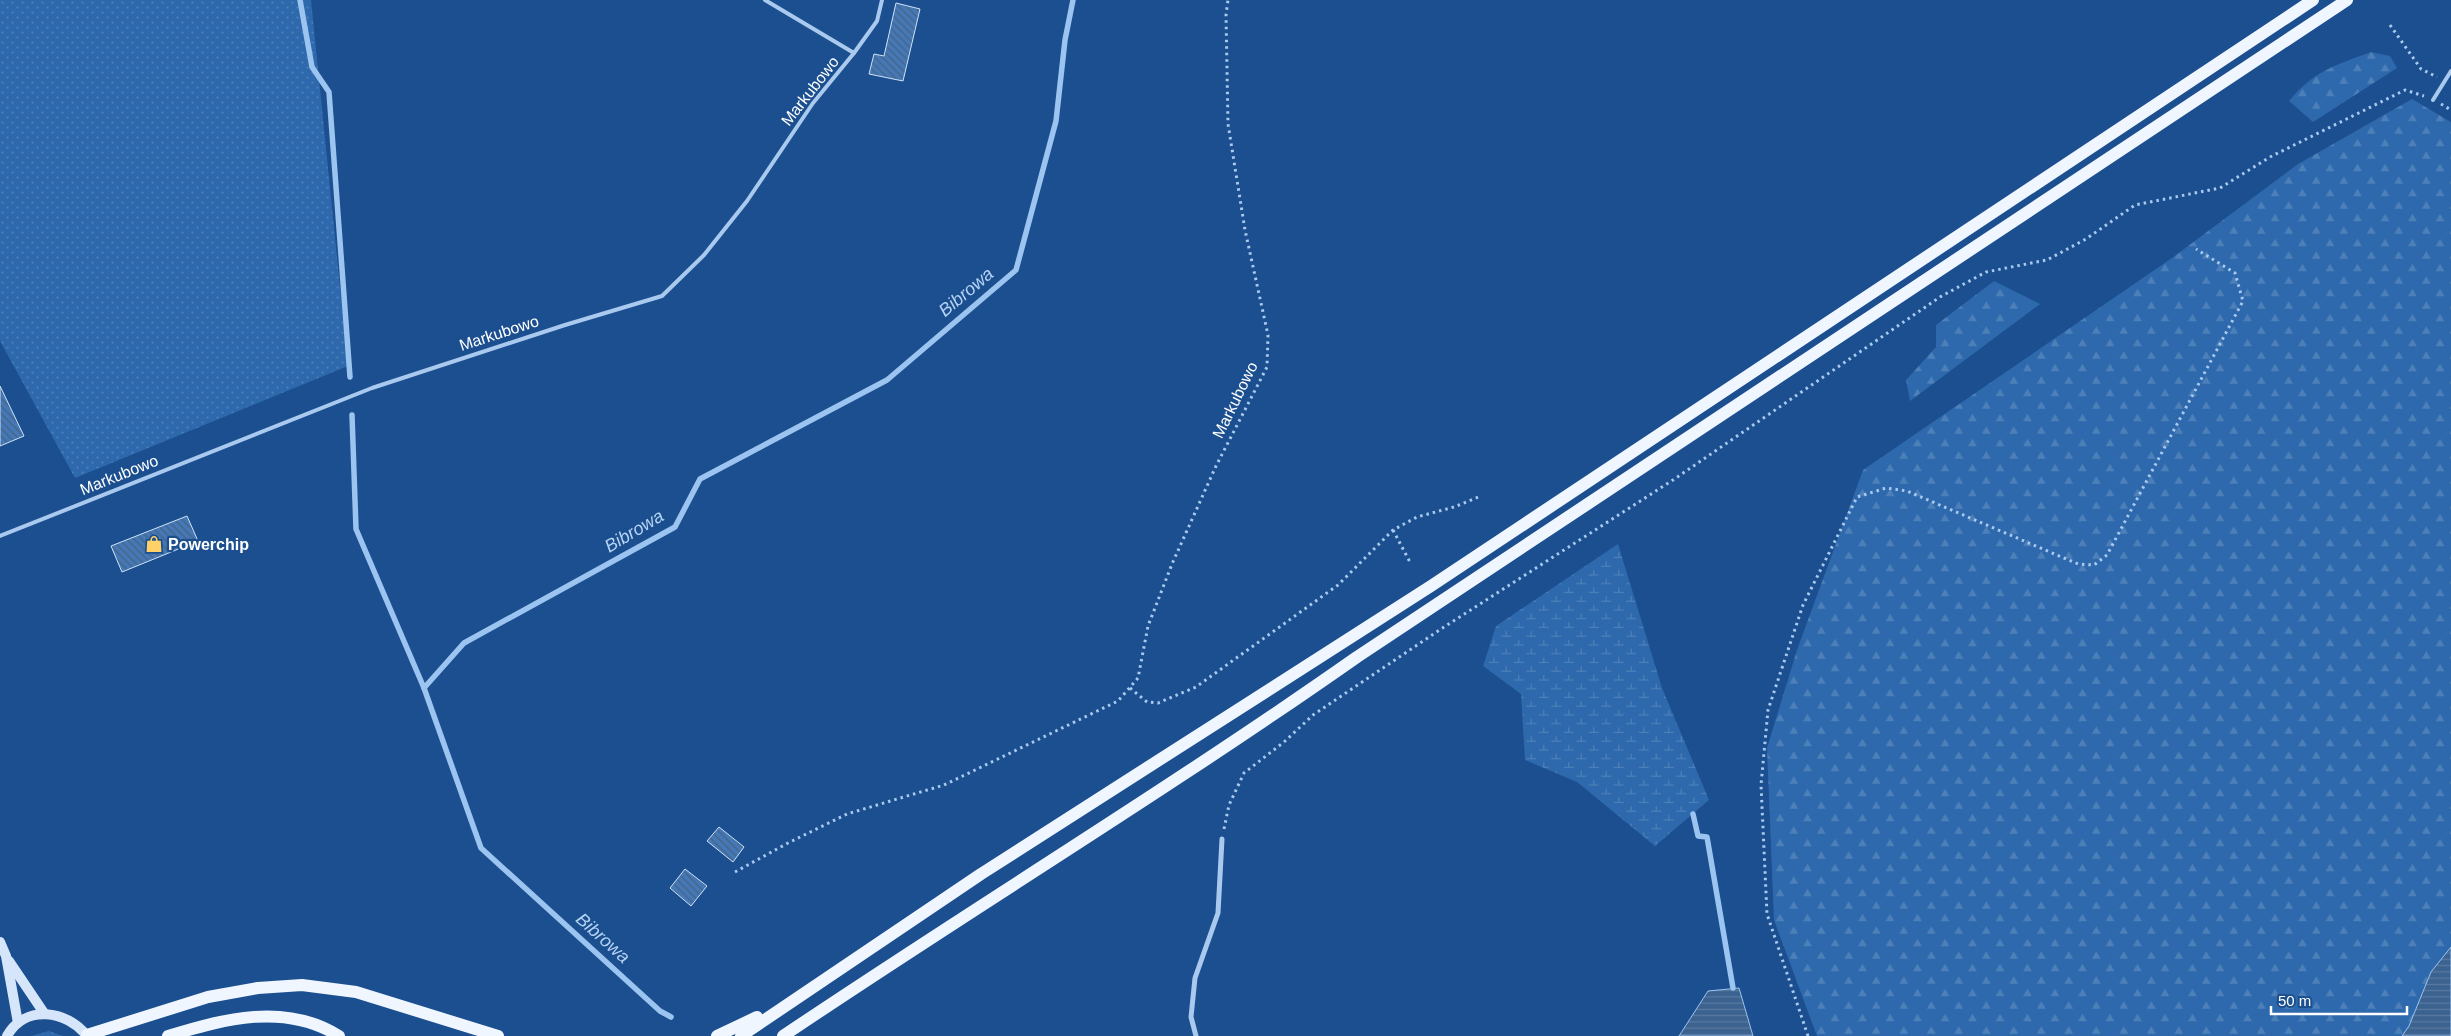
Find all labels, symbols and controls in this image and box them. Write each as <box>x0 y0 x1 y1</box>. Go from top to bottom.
street label: Markubowo <box>778 53 842 129</box>
water label: Bibrowa <box>935 263 997 321</box>
street label: Markubowo <box>457 312 541 354</box>
street label: Markubowo <box>1209 359 1261 441</box>
street label: Markubowo <box>77 452 161 498</box>
water label: Bibrowa <box>601 506 667 556</box>
shop icon: Powerchip <box>144 534 164 554</box>
place label: Powerchip <box>168 536 249 553</box>
water label: Bibrowa <box>572 909 634 967</box>
scale bar <box>2271 984 2407 1016</box>
text: 50 m <box>2278 992 2311 1009</box>

